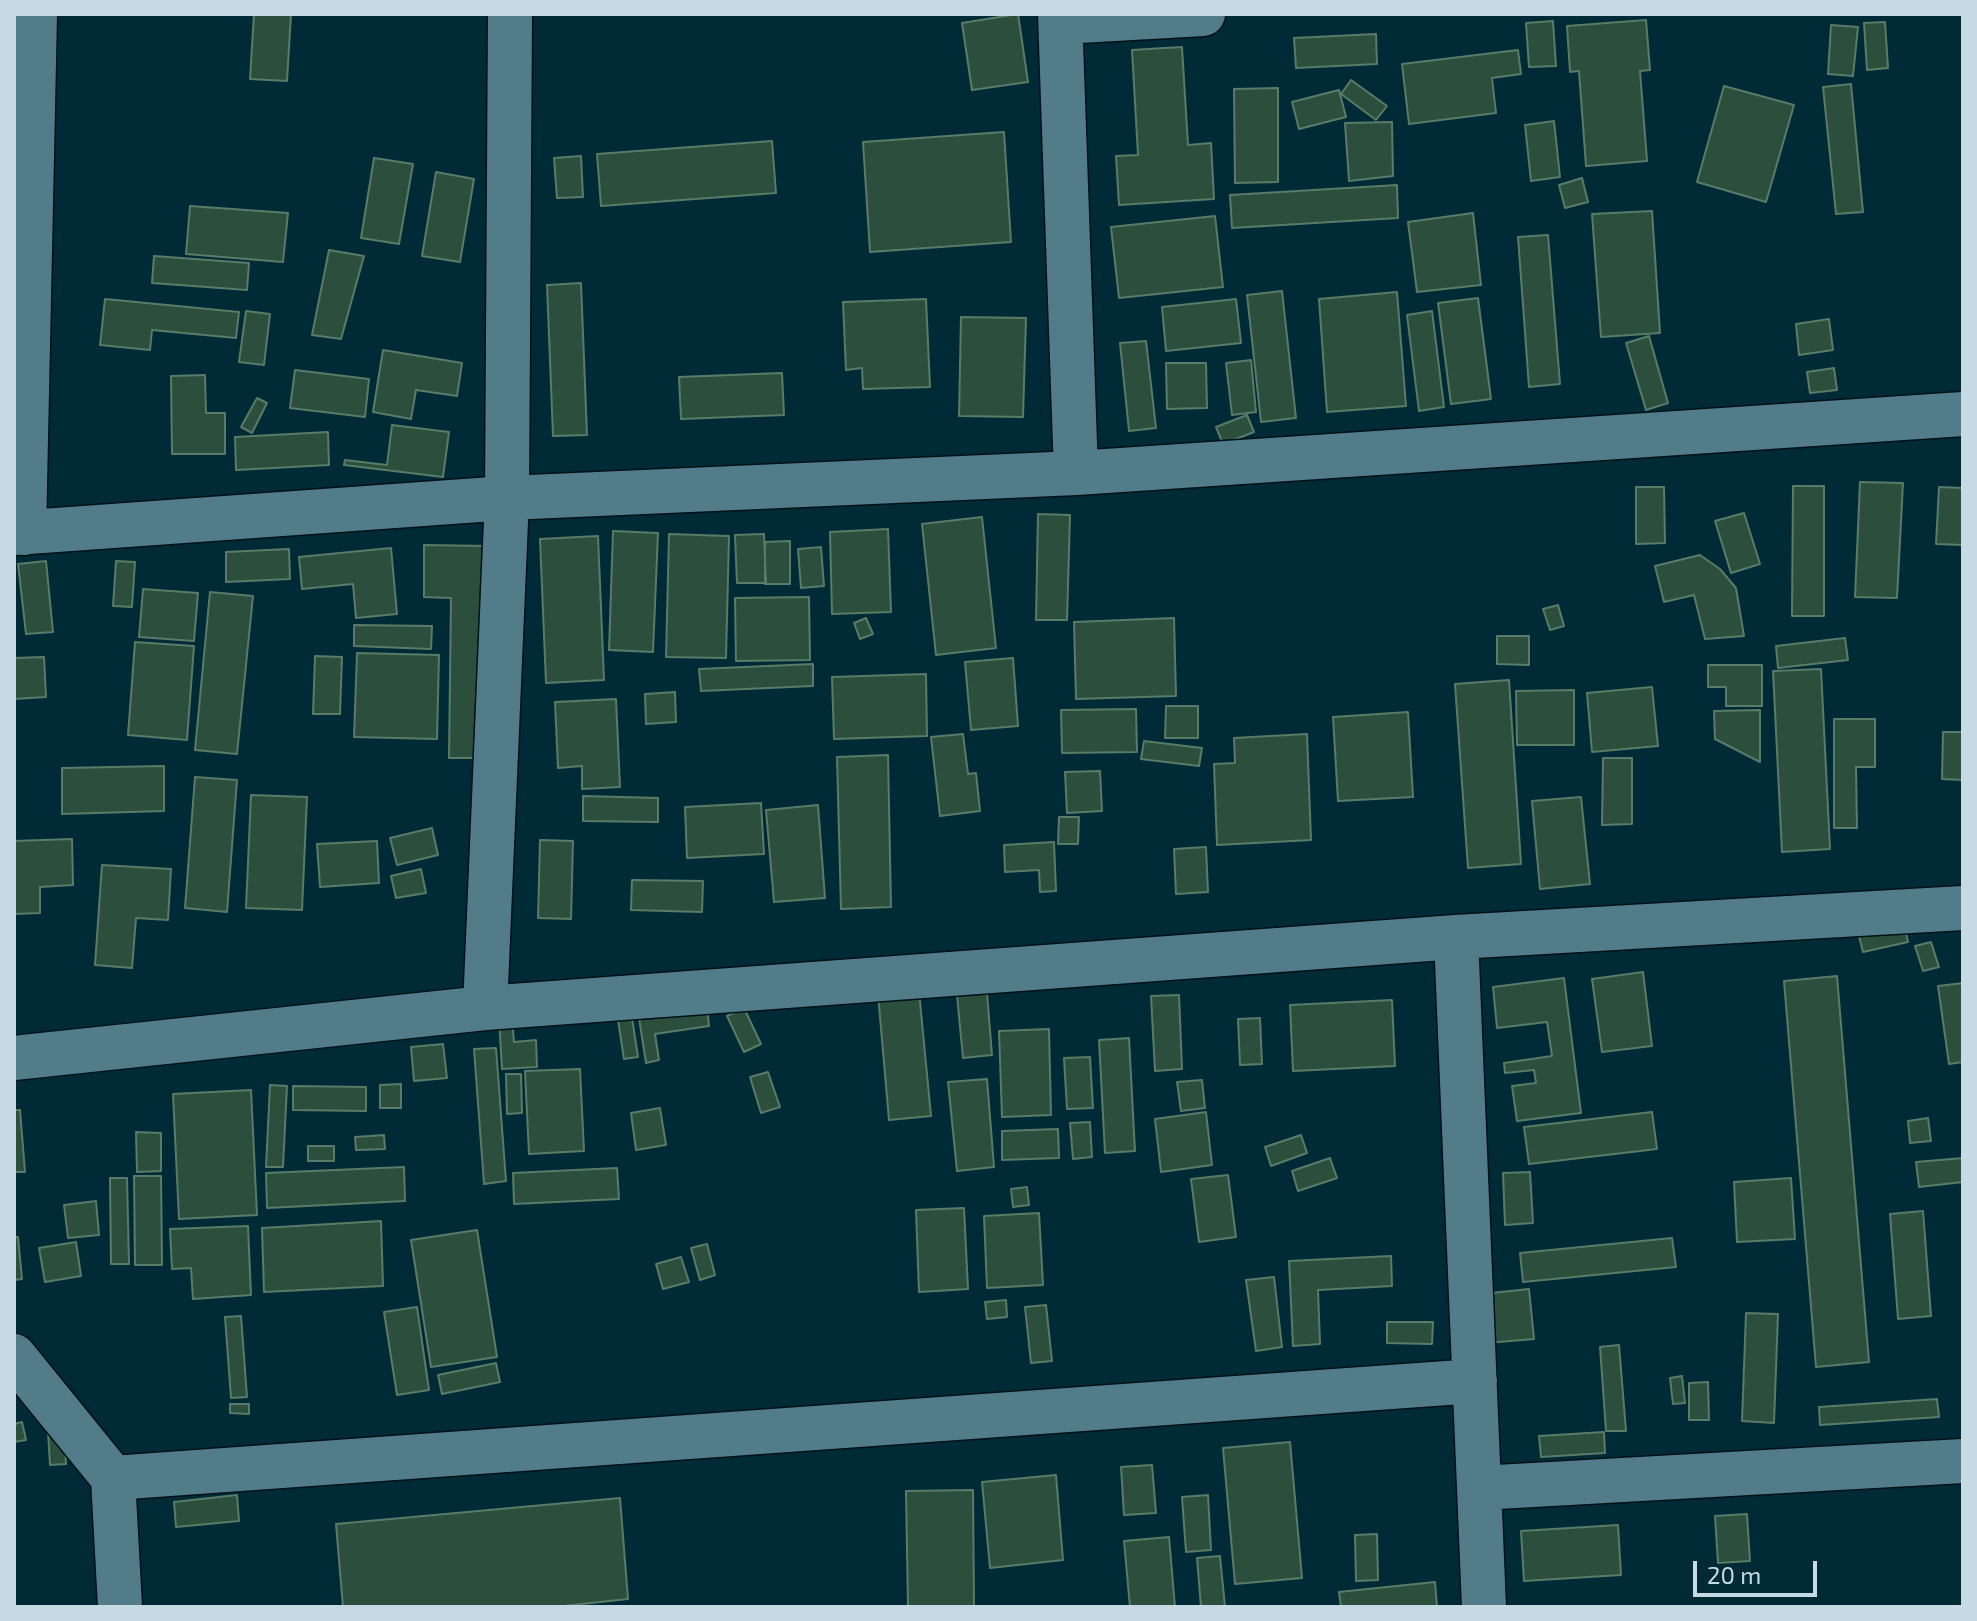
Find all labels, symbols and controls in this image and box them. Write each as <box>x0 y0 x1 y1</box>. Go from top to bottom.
scale bar <box>1697 1545 1821 1595</box>
text: 20 m <box>1707 1560 1761 1589</box>

